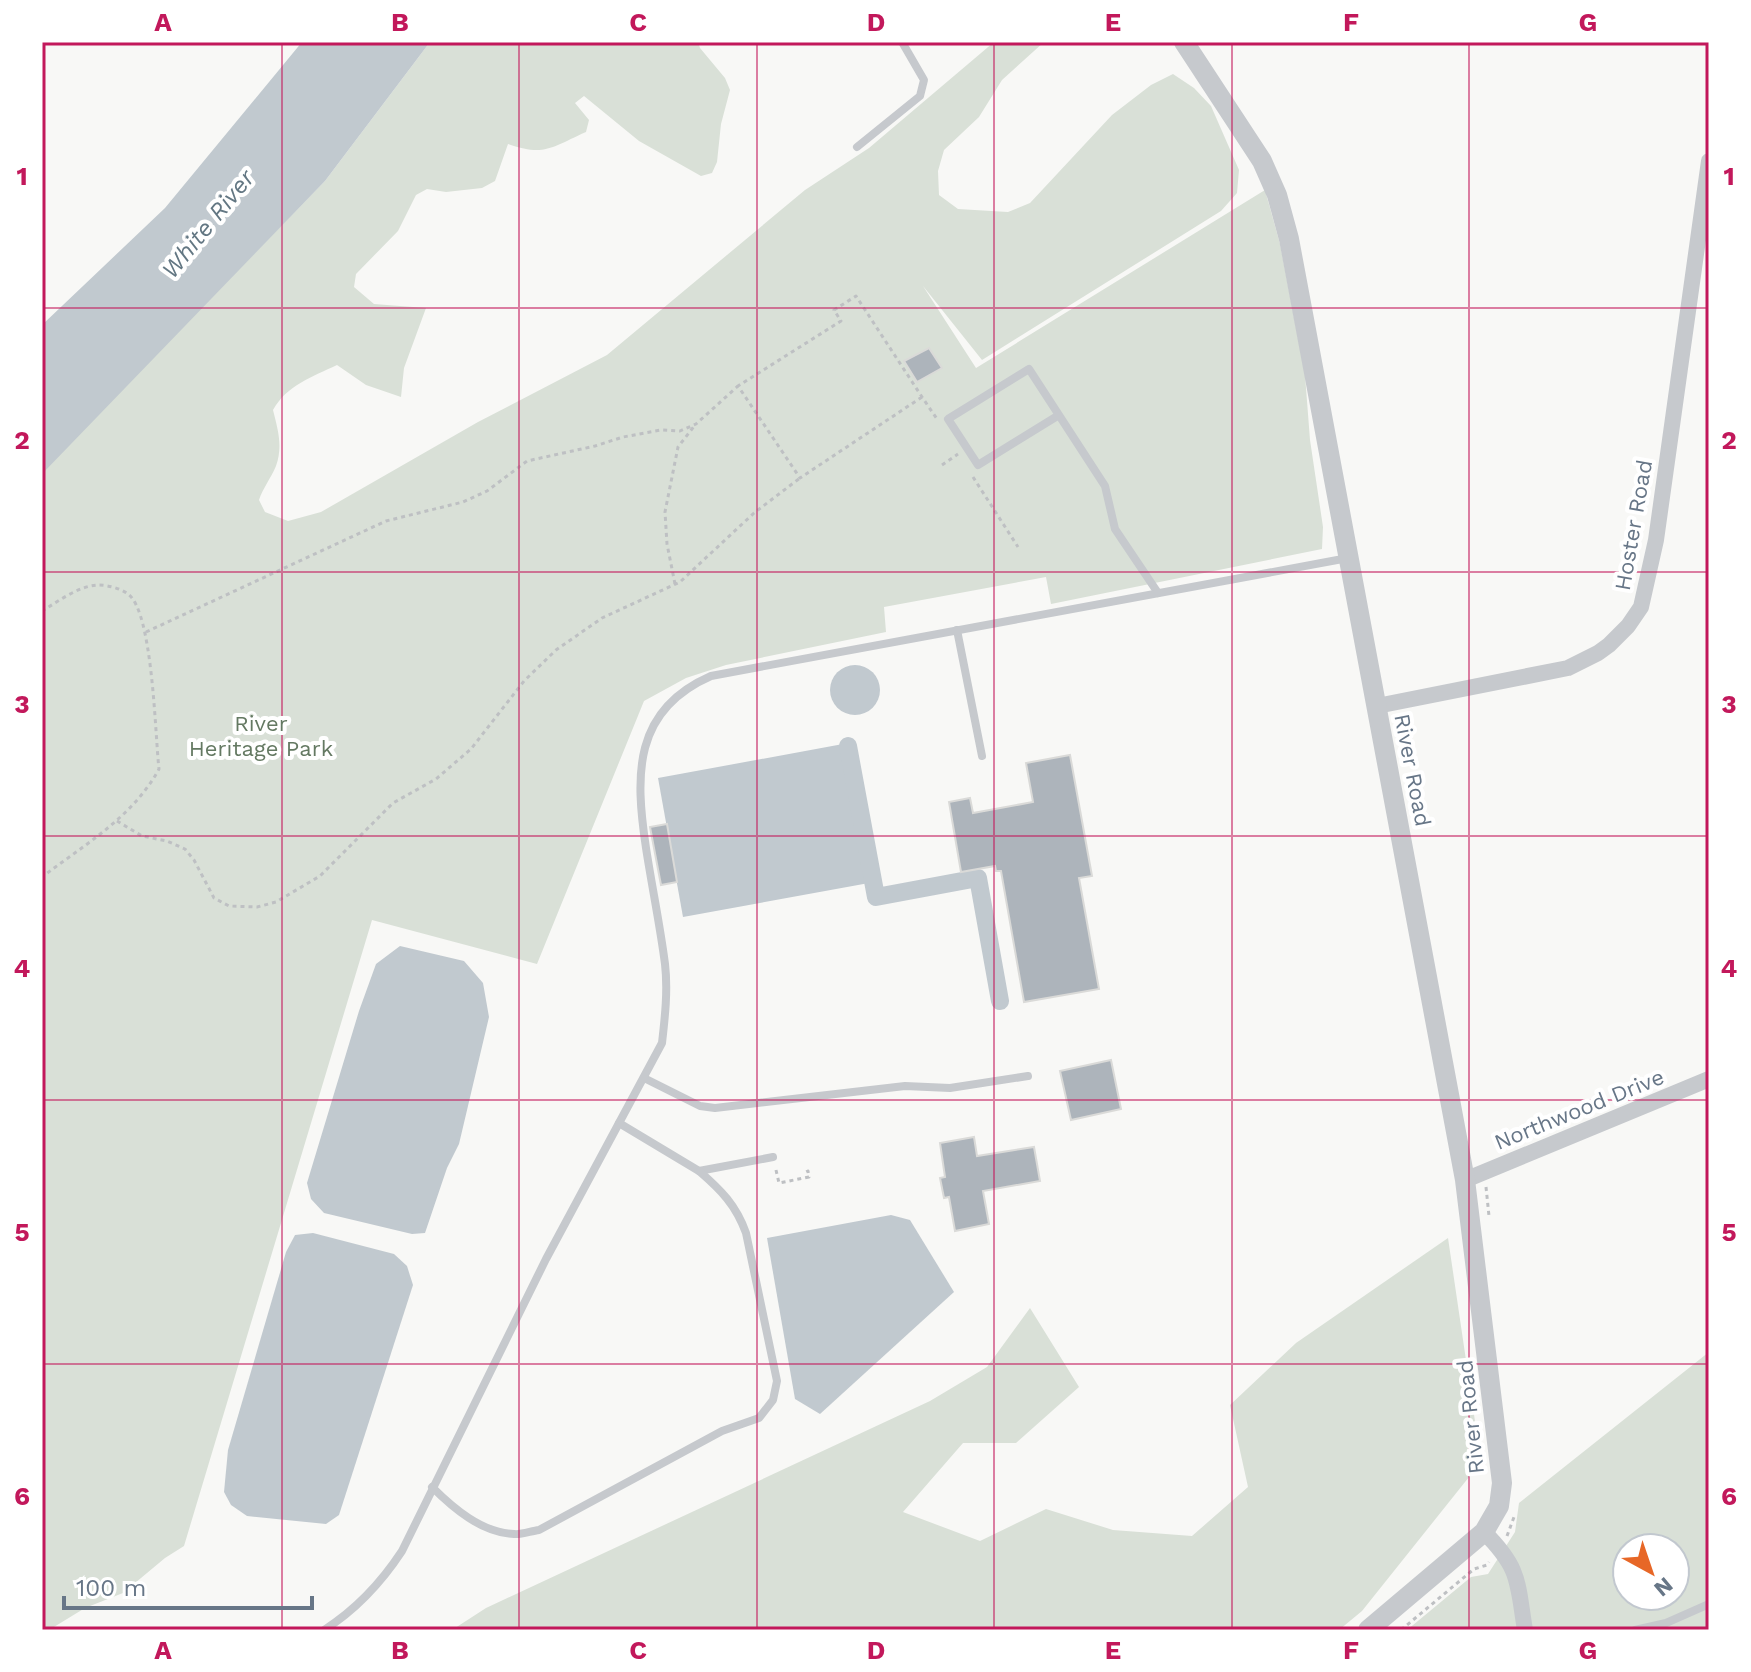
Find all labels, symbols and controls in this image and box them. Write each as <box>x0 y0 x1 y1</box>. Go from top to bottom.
text: A <box>154 7 172 37</box>
text: B <box>391 7 409 37</box>
text: C <box>629 7 647 37</box>
text: D <box>867 7 885 37</box>
text: E <box>1105 7 1121 37</box>
text: F <box>1343 7 1359 37</box>
text: G <box>1579 7 1597 37</box>
text: 1 <box>16 161 28 191</box>
text: 1 <box>1723 161 1735 191</box>
water label: White River <box>156 163 261 284</box>
text: 2 <box>14 425 30 455</box>
text: 2 <box>1721 425 1737 455</box>
street label: Hoster Road <box>1610 458 1657 592</box>
text: 3 <box>14 689 30 719</box>
text: 3 <box>1721 689 1737 719</box>
park label: River Heritage Park <box>189 711 333 761</box>
street label: River Road <box>1389 712 1436 829</box>
text: 4 <box>14 953 31 983</box>
text: 4 <box>1721 953 1738 983</box>
street label: Northwood Drive <box>1491 1064 1668 1155</box>
text: 5 <box>14 1217 30 1247</box>
text: 5 <box>1721 1217 1737 1247</box>
street label: River Road <box>1452 1359 1489 1475</box>
text: 6 <box>14 1481 30 1511</box>
text: 6 <box>1721 1481 1737 1511</box>
north arrow <box>1611 1532 1691 1612</box>
scale bar <box>64 1560 312 1610</box>
text: N <box>1649 1572 1678 1602</box>
text: 100 m <box>76 1574 146 1602</box>
text: A <box>154 1635 172 1665</box>
text: B <box>391 1635 409 1665</box>
text: C <box>629 1635 647 1665</box>
text: D <box>867 1635 885 1665</box>
text: E <box>1105 1635 1121 1665</box>
text: F <box>1343 1635 1359 1665</box>
text: G <box>1579 1635 1597 1665</box>

